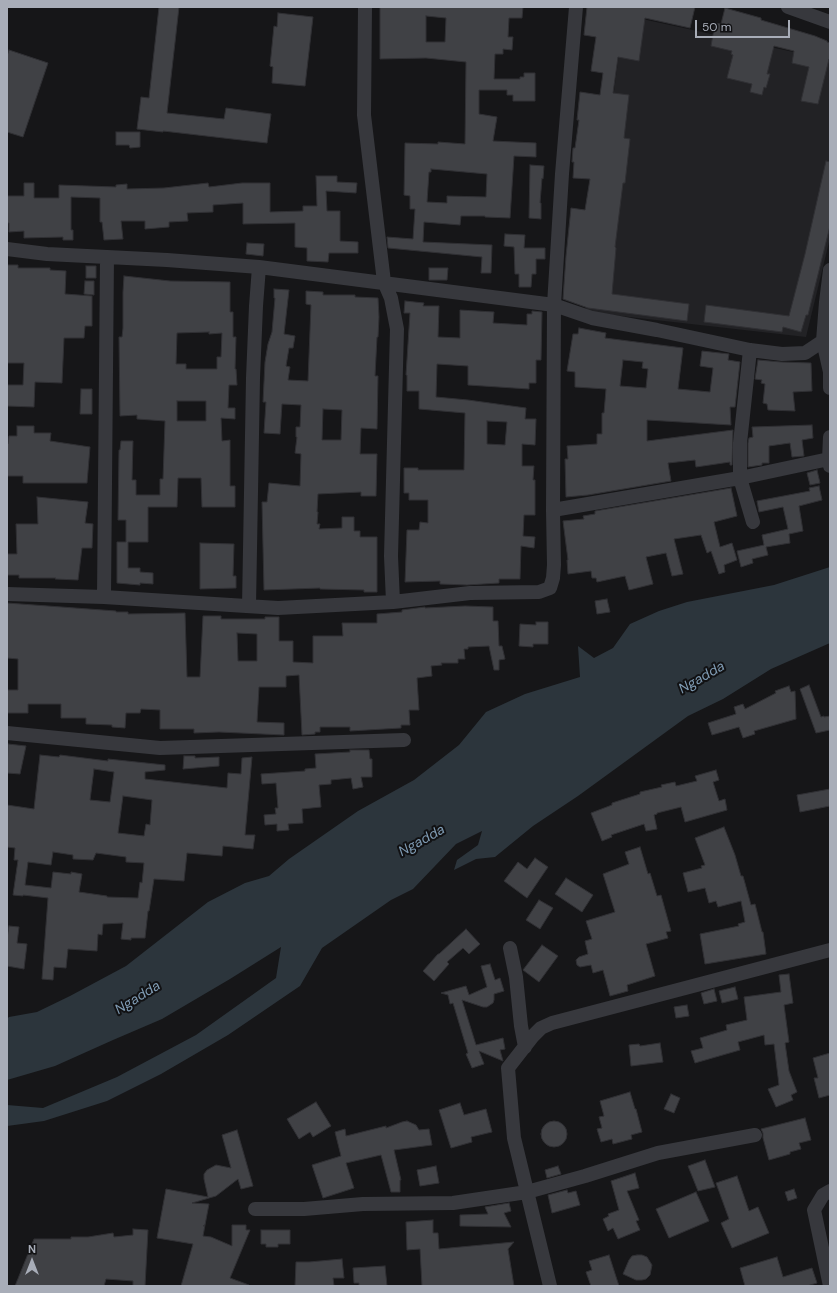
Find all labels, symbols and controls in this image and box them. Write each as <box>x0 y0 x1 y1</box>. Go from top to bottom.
scale bar <box>697 12 792 38</box>
text: 50 m <box>702 19 731 35</box>
water label: Ngadda <box>676 658 728 698</box>
water label: Ngadda <box>396 821 448 861</box>
water label: Ngadda <box>112 978 164 1018</box>
north arrow <box>12 1241 52 1281</box>
text: N <box>28 1242 36 1256</box>

